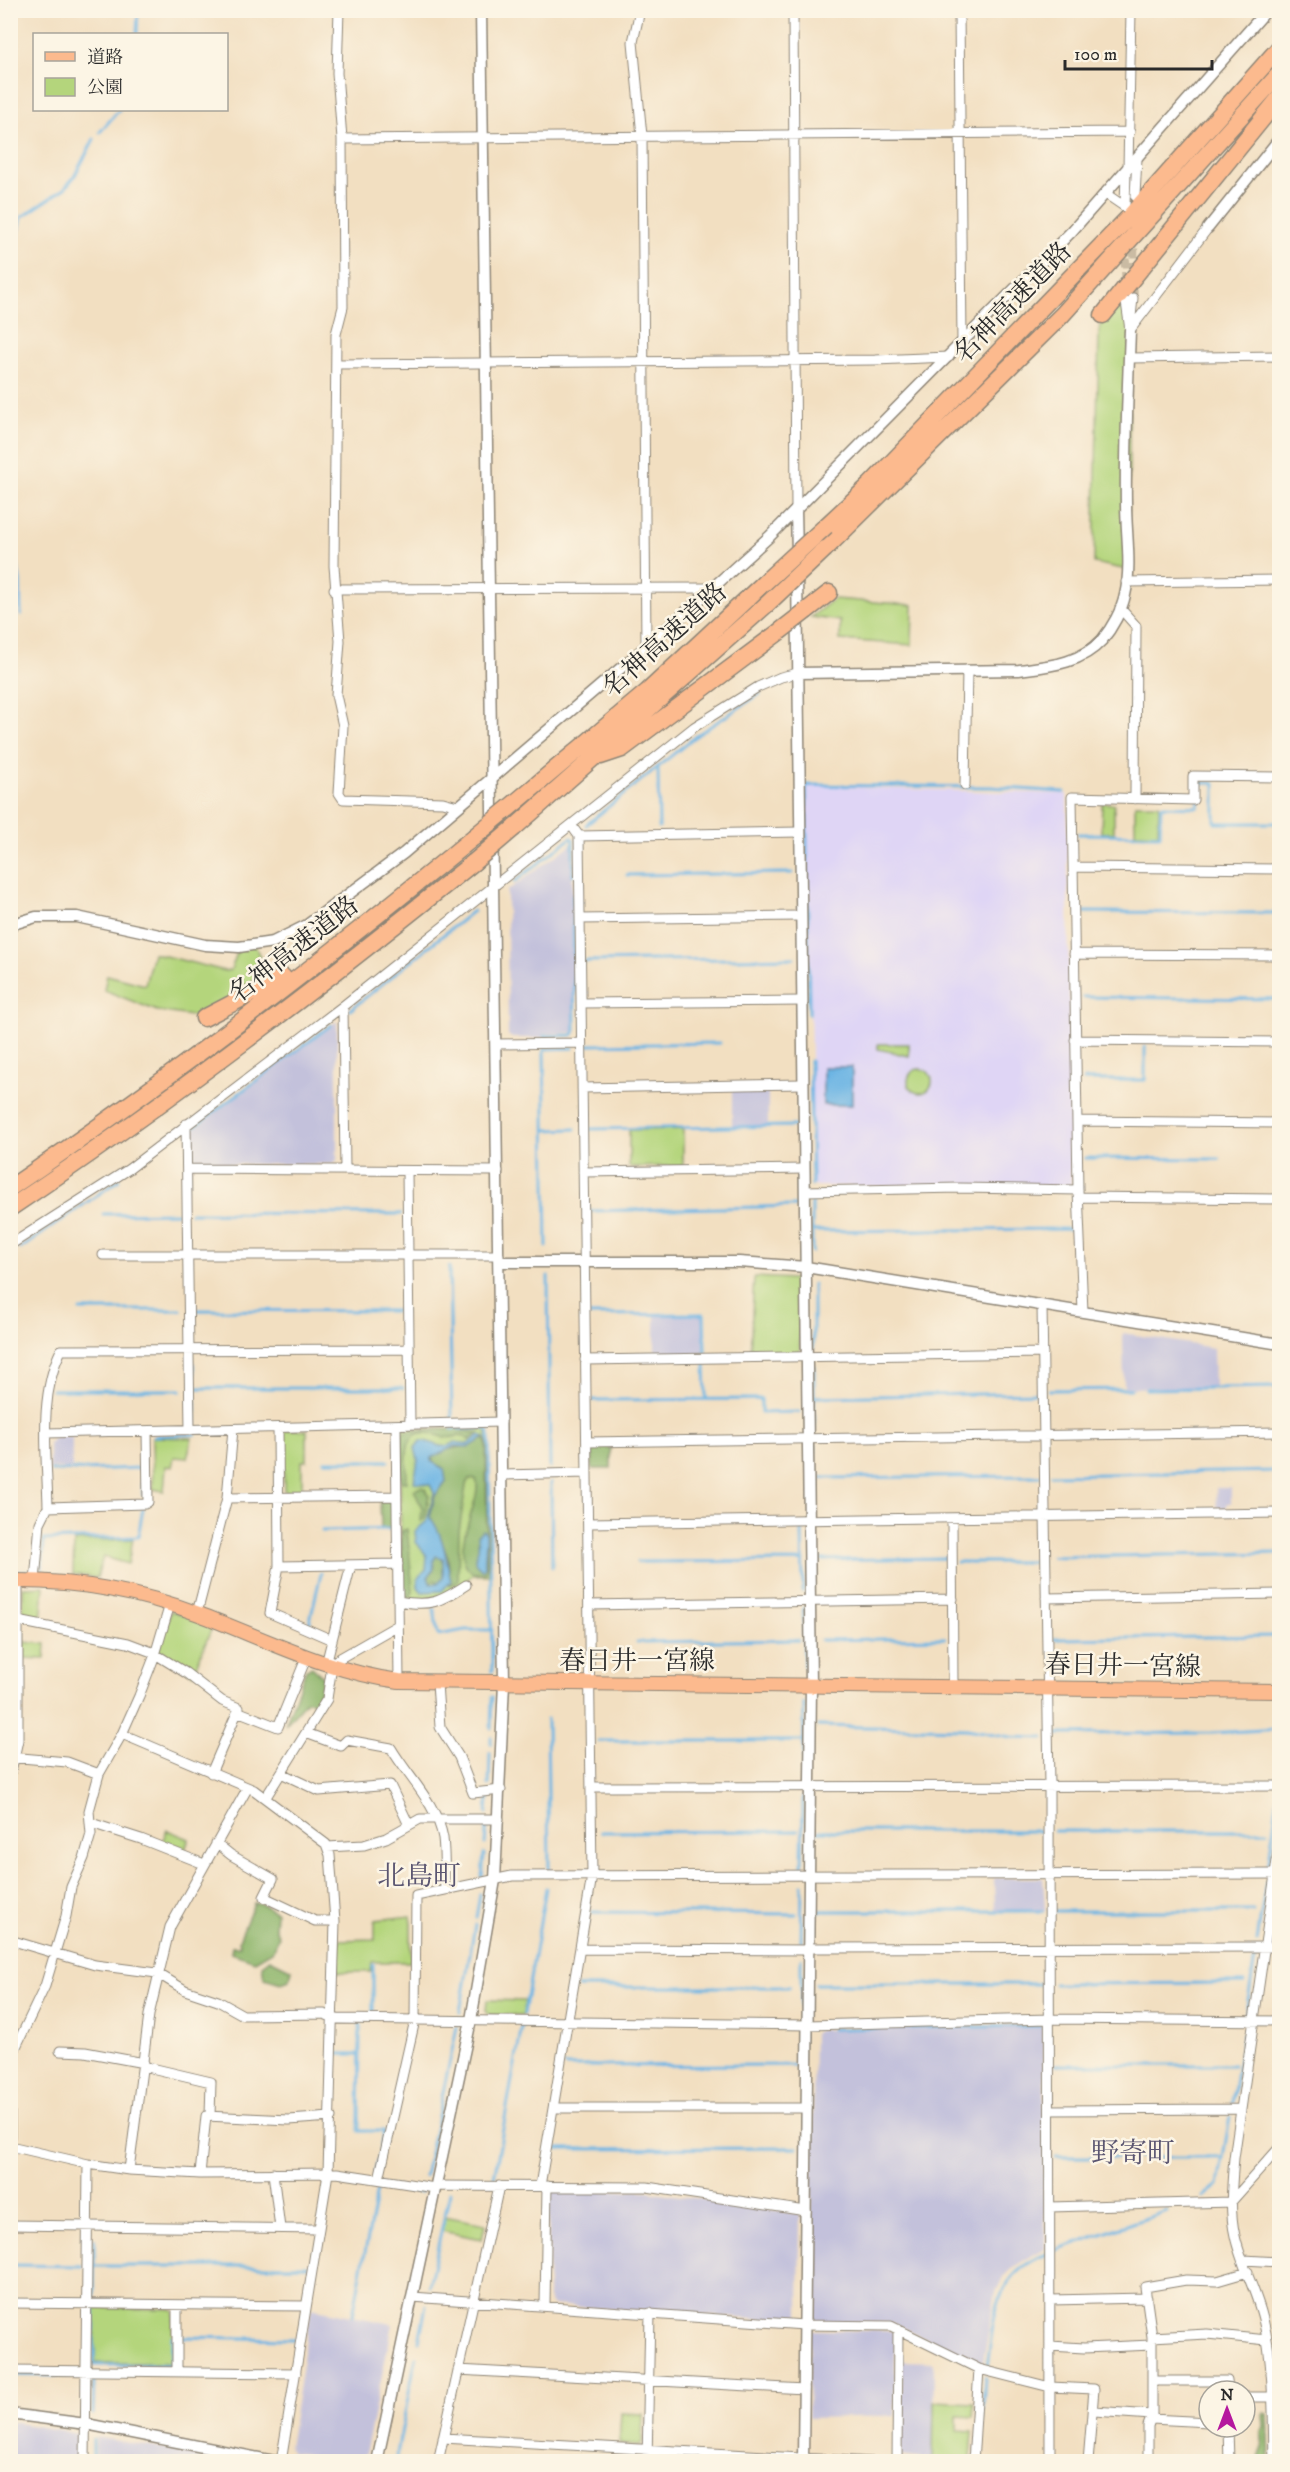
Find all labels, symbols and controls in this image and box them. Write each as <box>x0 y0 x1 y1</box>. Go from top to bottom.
legend <box>33 33 228 111</box>
scale bar <box>1065 33 1212 71</box>
text: 100 m <box>1074 44 1117 66</box>
text: 道路 <box>87 47 123 69</box>
text: 公園 <box>87 77 123 99</box>
street label: 名神高速道路 <box>947 235 1079 371</box>
street label: 名神高速道路 <box>596 576 734 705</box>
street label: 名神高速道路 <box>222 889 366 1011</box>
street label: 春日井一宮線 <box>559 1645 715 1678</box>
street label: 春日井一宮線 <box>1045 1649 1201 1684</box>
district label: 北島町 <box>377 1859 461 1894</box>
district label: 野寄町 <box>1091 2136 1175 2171</box>
north arrow <box>1197 2379 1257 2439</box>
text: N <box>1220 2385 1234 2405</box>

